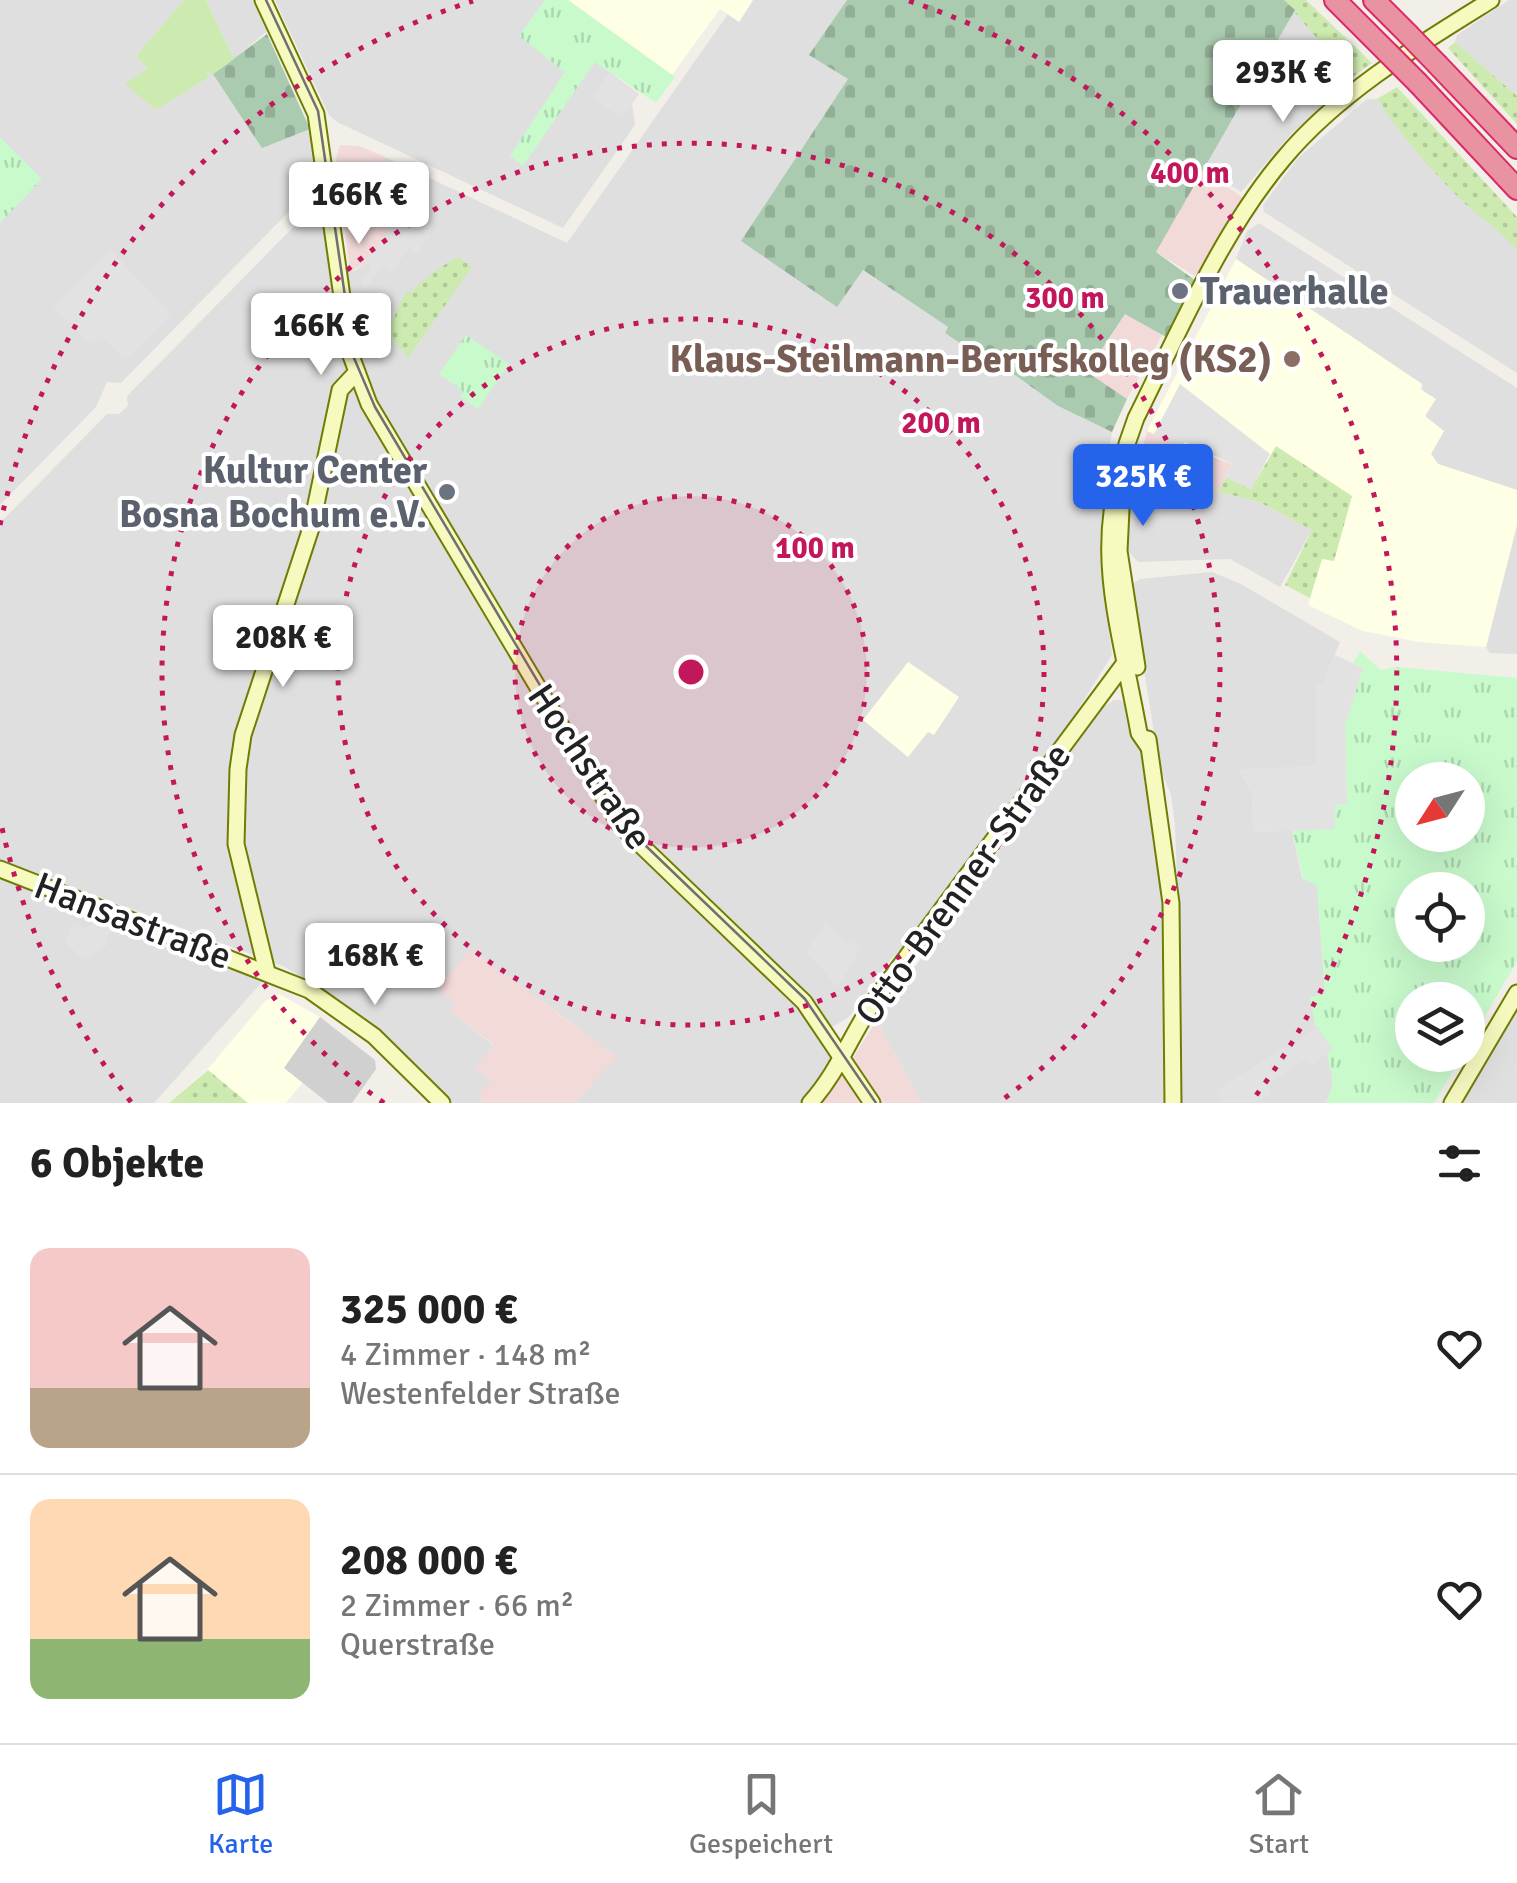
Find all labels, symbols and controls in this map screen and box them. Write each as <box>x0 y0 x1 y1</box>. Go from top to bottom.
pin: 293K € <box>1202 40 1364 125</box>
text: 293K € <box>1235 53 1331 92</box>
text: 400 m <box>1150 155 1230 192</box>
pin: 166K € <box>278 162 440 247</box>
text: 166K € <box>311 175 407 214</box>
place label: Trauerhalle <box>1200 268 1389 315</box>
text: 300 m <box>1025 280 1105 317</box>
marker: Trauerhalle <box>1169 280 1191 302</box>
pin: 166K € <box>240 293 402 378</box>
text: 166K € <box>273 306 369 345</box>
place label: Klaus-Steilmann-Berufskolleg (KS2) <box>669 336 1272 383</box>
marker: Klaus-Steilmann-Berufskolleg (KS2) <box>1281 348 1303 370</box>
text: 200 m <box>901 405 981 442</box>
pin: 325K € <box>1062 444 1224 529</box>
place label: Kultur Center Bosna Bochum e.V. <box>119 447 428 538</box>
text: 325K € <box>1095 457 1191 496</box>
marker: Kultur Center Bosna Bochum e.V. <box>436 481 458 503</box>
text: 100 m <box>775 530 855 567</box>
pin: 208K € <box>202 605 364 690</box>
text: 208K € <box>235 618 331 657</box>
centre of rings <box>673 654 709 690</box>
street label: Hochstraße <box>517 675 663 859</box>
street label: Otto-Brenner-Straße <box>845 734 1081 1034</box>
north arrow <box>1395 762 1485 852</box>
map controls <box>1395 762 1485 1072</box>
street label: Hansastraße <box>28 862 238 980</box>
button: locate <box>1395 872 1485 962</box>
pin: 168K € <box>294 923 456 1008</box>
text: 168K € <box>327 936 423 975</box>
button: layers <box>1395 982 1485 1072</box>
icon: filters <box>1432 1136 1487 1191</box>
text: 6 Objekte <box>30 1138 204 1189</box>
text: 325 000 € <box>340 1284 517 1335</box>
icon: home <box>110 1288 230 1408</box>
icon: heart <box>1432 1321 1487 1376</box>
text: 4 Zimmer · 148 m² <box>340 1335 591 1374</box>
text: Westenfelder Straße <box>340 1374 621 1413</box>
text: 208 000 € <box>340 1535 517 1586</box>
icon: home <box>110 1539 230 1659</box>
icon: heart <box>1432 1572 1487 1627</box>
text: 2 Zimmer · 66 m² <box>340 1586 574 1625</box>
text: Querstraße <box>340 1625 495 1664</box>
tab: Karte <box>208 1767 273 1861</box>
tab: Gespeichert <box>689 1767 833 1861</box>
tab: Start <box>1249 1767 1309 1861</box>

